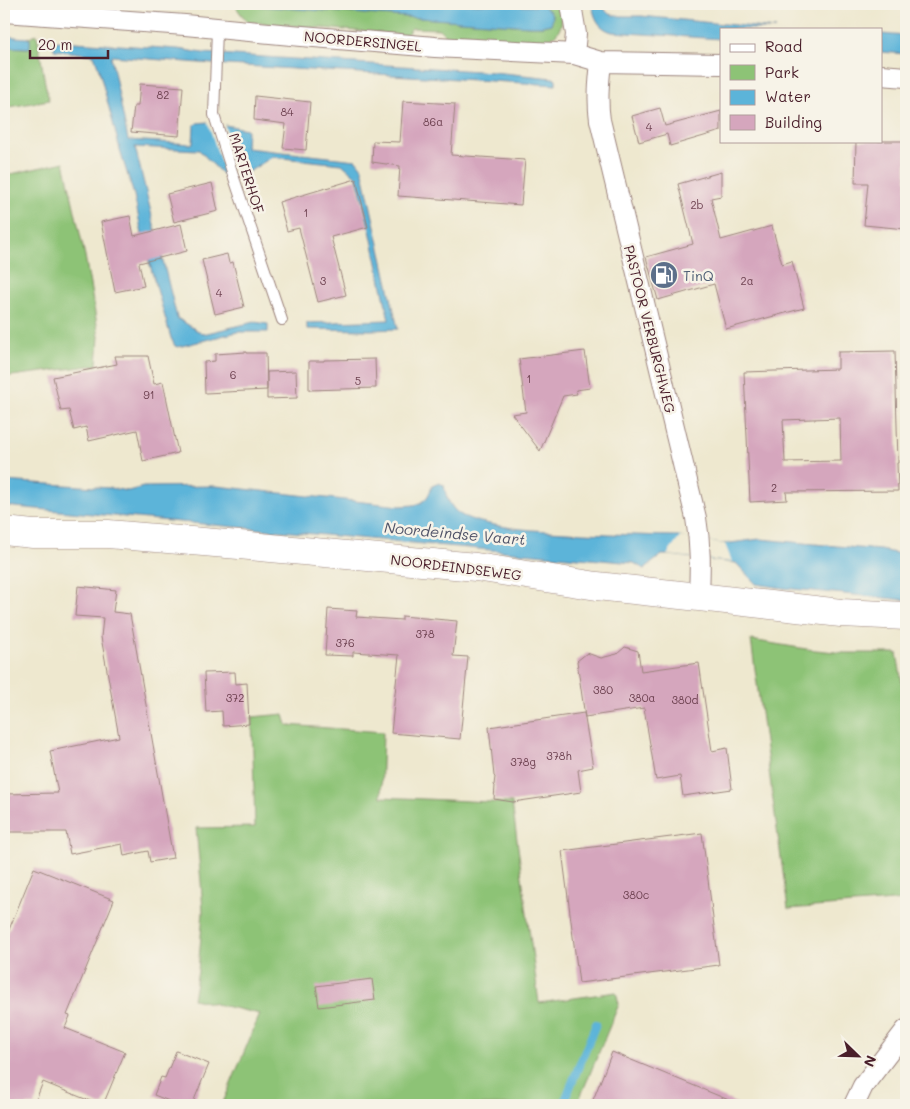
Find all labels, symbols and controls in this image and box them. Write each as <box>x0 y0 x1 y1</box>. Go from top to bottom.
street label: NOORDERSINGEL <box>303 26 423 56</box>
scale bar <box>30 28 108 60</box>
legend <box>720 28 882 142</box>
text: 20 m <box>38 34 72 54</box>
text: Road <box>765 36 802 56</box>
text: Park <box>765 62 799 82</box>
text: Water <box>765 86 811 106</box>
house number: 82 <box>157 87 169 102</box>
house number: 84 <box>280 104 294 119</box>
text: Building <box>765 112 822 132</box>
house number: 86a <box>423 114 443 129</box>
house number: 4 <box>646 119 653 134</box>
street label: MARTERHOF <box>225 130 269 216</box>
house number: 2b <box>690 197 704 212</box>
house number: 1 <box>304 205 308 220</box>
street label: PASTOOR VERBURGHWEG <box>620 243 680 415</box>
fuel station icon: TinQ <box>649 260 679 290</box>
place label: TinQ <box>683 266 714 285</box>
house number: 3 <box>320 273 327 288</box>
house number: 2a <box>741 273 754 288</box>
house number: 4 <box>216 285 223 300</box>
house number: 6 <box>230 367 236 382</box>
house number: 1 <box>527 371 531 386</box>
house number: 5 <box>355 373 361 388</box>
house number: 91 <box>143 387 155 402</box>
house number: 2 <box>771 480 777 495</box>
water label: Noordeindse Vaart <box>383 517 527 549</box>
street label: NOORDEINDSEWEG <box>389 550 523 584</box>
house number: 378 <box>415 626 435 641</box>
house number: 376 <box>335 635 355 650</box>
house number: 380 <box>593 682 613 697</box>
house number: 372 <box>226 690 244 705</box>
house number: 380a <box>629 690 656 705</box>
house number: 380d <box>672 692 698 707</box>
house number: 378h <box>546 748 572 763</box>
house number: 378g <box>510 754 536 769</box>
house number: 380c <box>623 887 649 902</box>
north arrow <box>832 1032 882 1082</box>
text: N <box>860 1053 881 1070</box>

